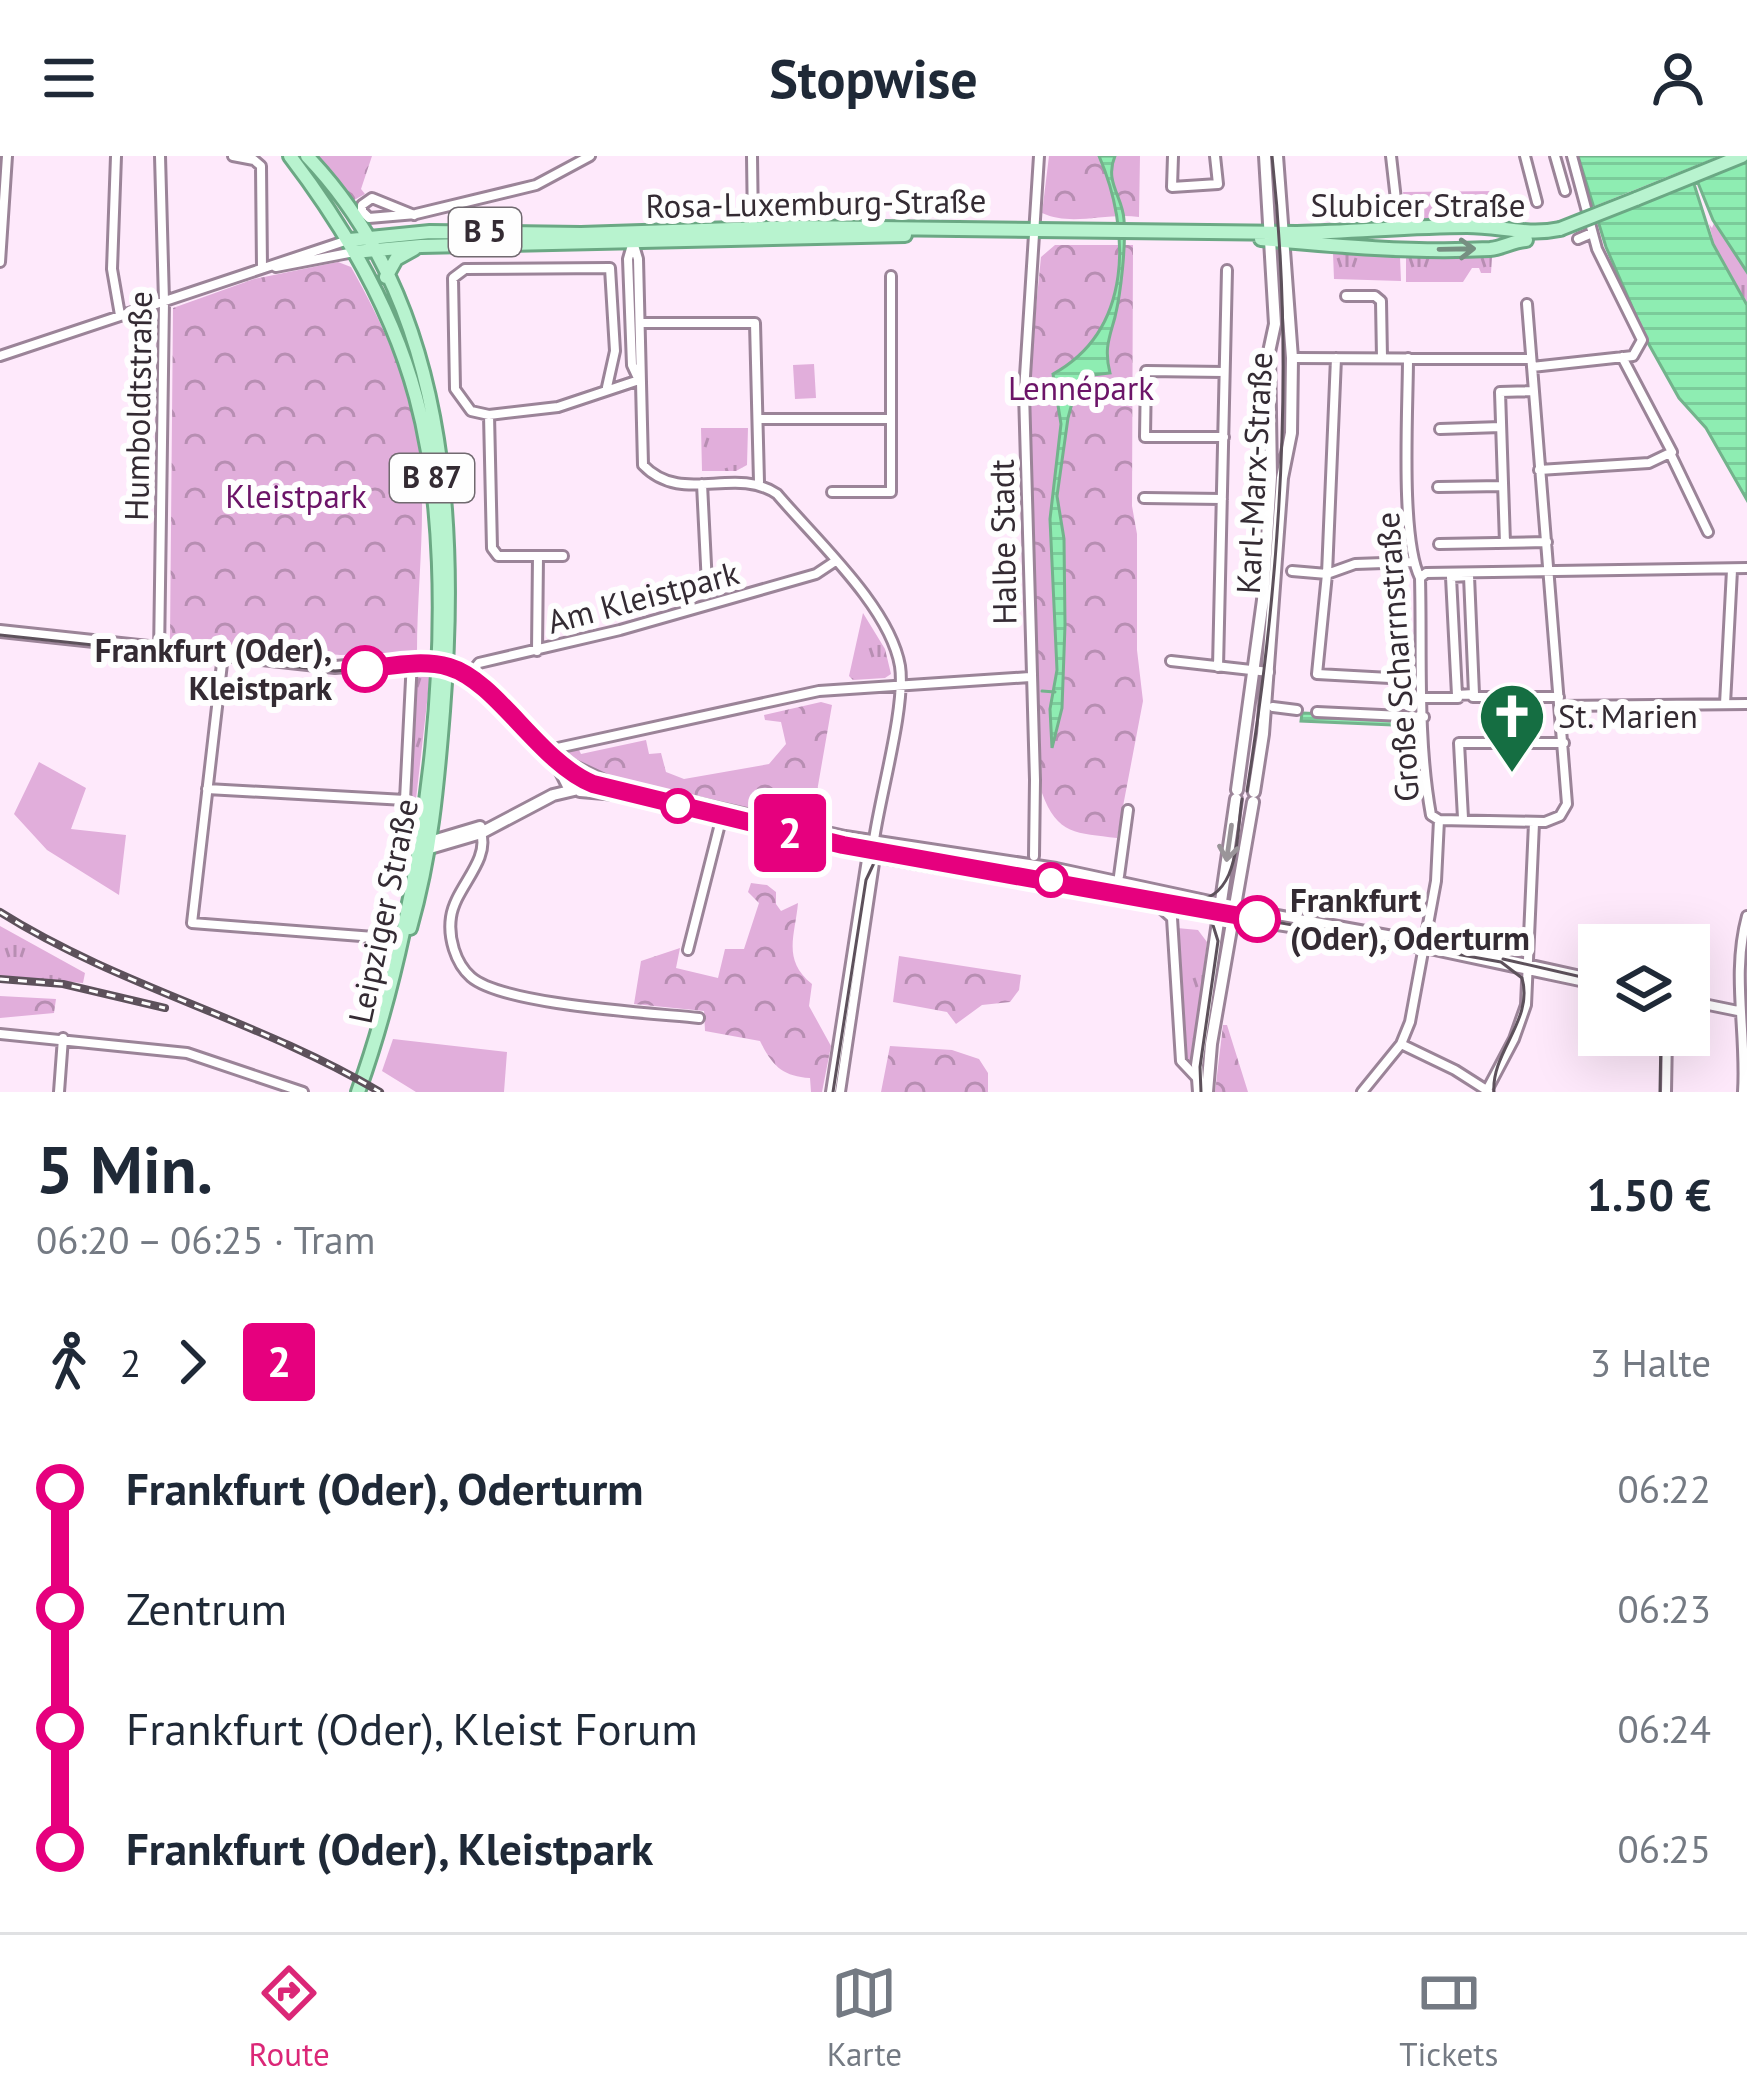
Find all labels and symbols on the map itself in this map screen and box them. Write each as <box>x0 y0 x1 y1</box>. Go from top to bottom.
street label: Rosa-Luxemburg-Straße <box>645 178 987 227</box>
street label: Slubicer Straße <box>1310 183 1526 226</box>
road number: B 5 <box>449 208 521 256</box>
one-way arrow <box>1437 238 1476 260</box>
street label: Humboldtstraße <box>114 291 161 521</box>
street label: Karl-Marx-Straße <box>1226 351 1281 595</box>
park label: Lennépark <box>1008 366 1154 409</box>
road number: B 87 <box>390 454 474 502</box>
street label: Halbe Stadt <box>980 459 1025 625</box>
park label: Kleistpark <box>225 474 367 517</box>
street label: Große Scharrnstraße <box>1365 511 1428 803</box>
street label: Am Kleistpark <box>542 550 744 643</box>
place label: Frankfurt (Oder), Kleistpark <box>95 628 333 709</box>
marker: Frankfurt (Oder), Kleistpark <box>343 647 387 691</box>
church icon: St. Marien <box>1477 681 1547 775</box>
place label: St. Marien <box>1558 694 1698 737</box>
unlabelled marker <box>662 790 694 822</box>
line badge: 2 <box>751 794 829 872</box>
street label: Leipziger Straße <box>338 795 427 1027</box>
one-way arrow <box>1218 823 1240 862</box>
unlabelled marker <box>1035 864 1067 896</box>
place label: Frankfurt (Oder), Oderturm <box>1290 878 1530 959</box>
marker: Frankfurt (Oder), Oderturm <box>1235 897 1279 941</box>

